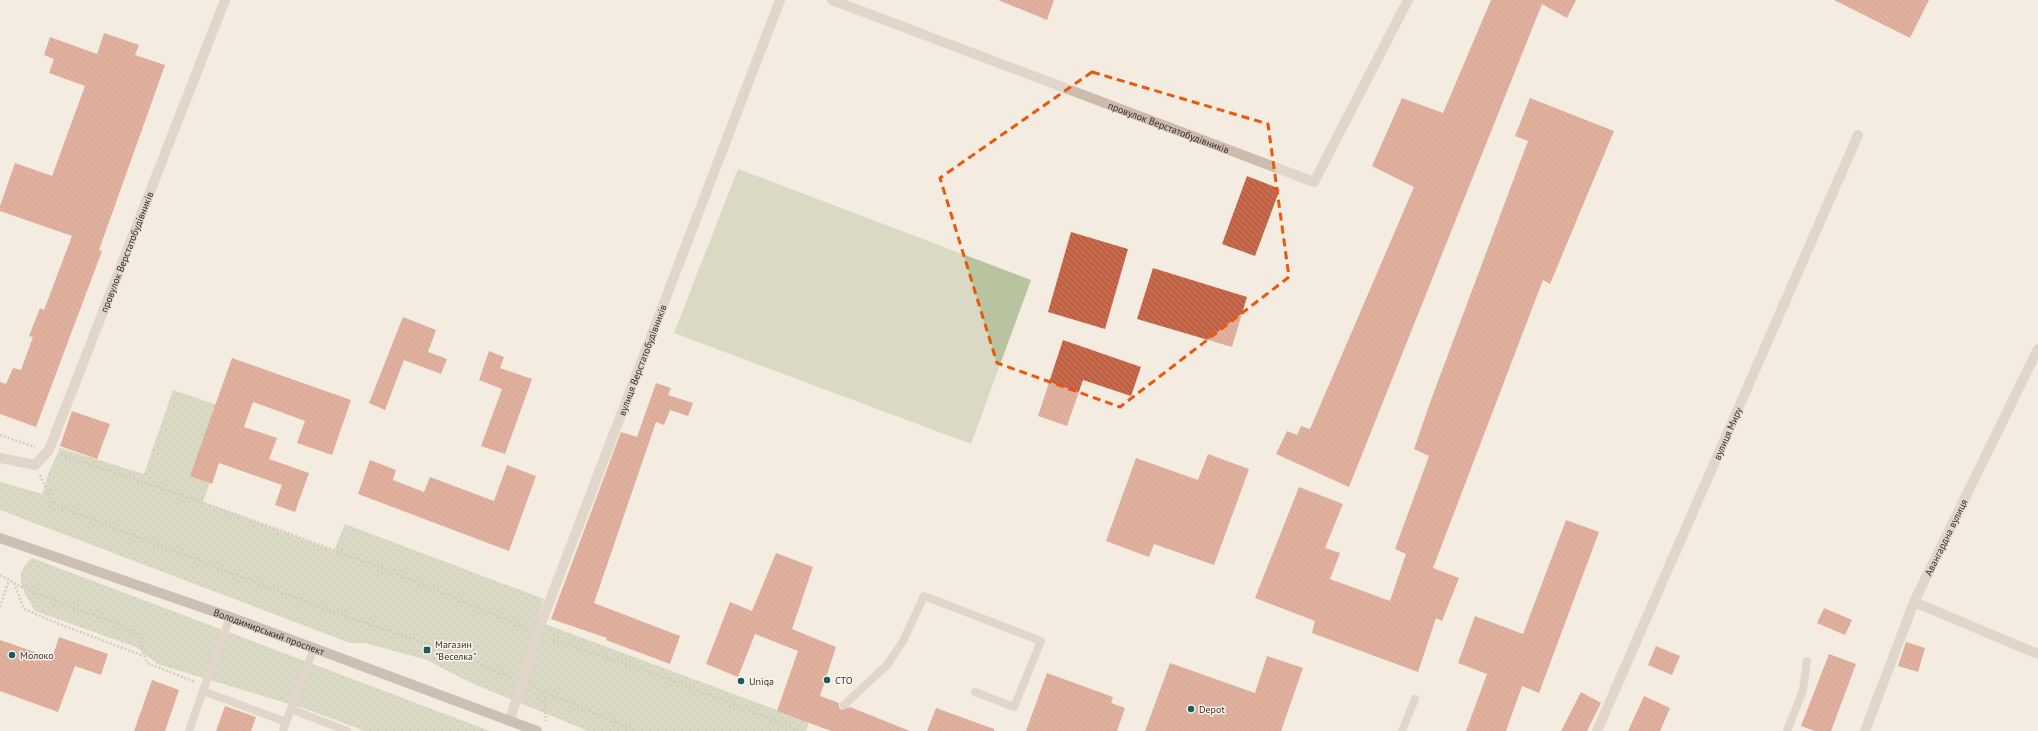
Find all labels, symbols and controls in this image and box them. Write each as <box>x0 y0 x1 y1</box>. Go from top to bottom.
street label: провулок Верстатобудівників <box>1106 98 1231 156</box>
street label: провулок Верстатобудівників <box>97 190 156 314</box>
street label: вулиця Верстатобудівників <box>615 302 669 417</box>
street label: вулиця Миру <box>1710 405 1745 462</box>
street label: Авангардна вулиця <box>1921 497 1970 578</box>
street label: Володимирський проспект <box>212 605 326 658</box>
place label: Магазин "Веселка" <box>435 638 476 663</box>
marker: Магазин "Веселка" <box>422 645 432 655</box>
place label: Молоко <box>20 649 54 662</box>
marker: Молоко <box>7 650 17 660</box>
place label: СТО <box>835 674 853 687</box>
place label: Uniqa <box>749 675 774 688</box>
marker: СТО <box>822 675 832 685</box>
marker: Uniqa <box>736 676 746 686</box>
place label: Depot <box>1199 703 1225 716</box>
marker: Depot <box>1186 704 1196 714</box>

